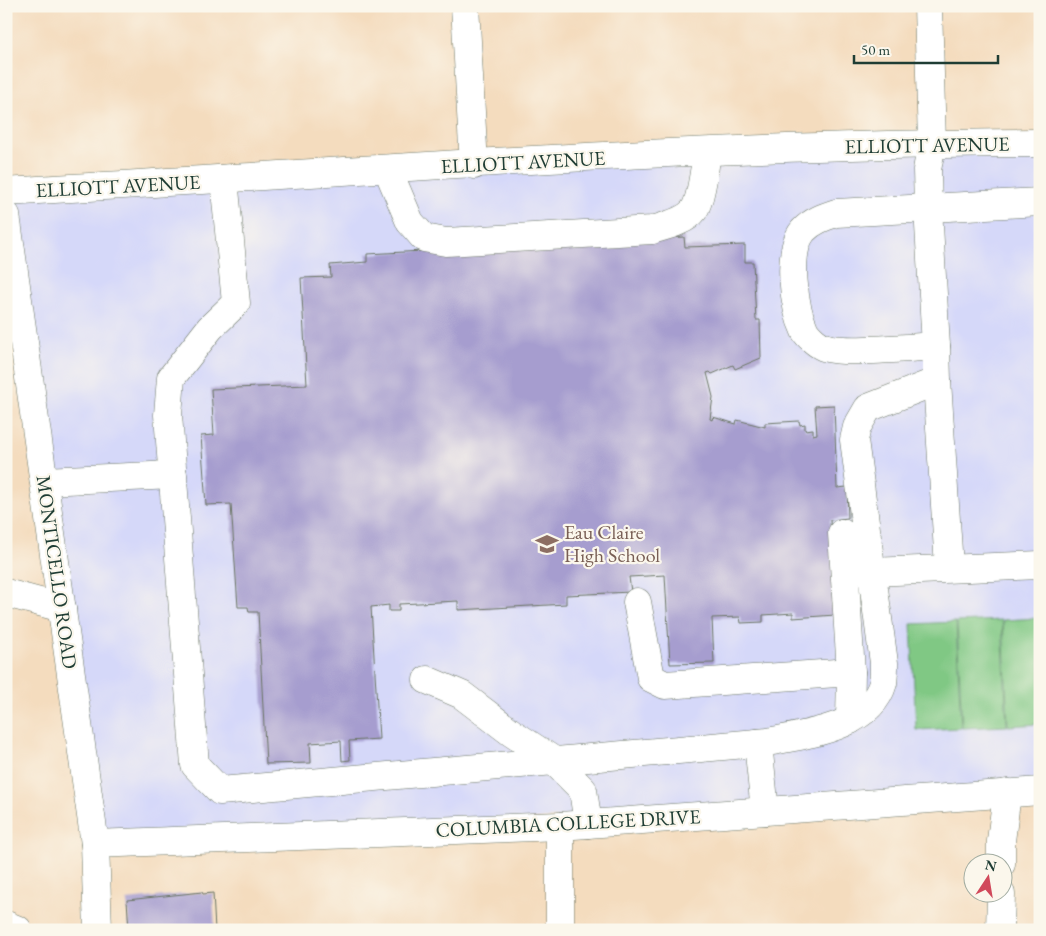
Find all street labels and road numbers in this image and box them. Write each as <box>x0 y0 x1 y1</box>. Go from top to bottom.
street label: ELLIOTT AVENUE <box>844 131 1010 159</box>
street label: ELLIOTT AVENUE <box>440 145 606 179</box>
street label: ELLIOTT AVENUE <box>35 169 201 203</box>
street label: MONTICELLO ROAD <box>31 474 83 670</box>
street label: COLUMBIA COLLEGE DRIVE <box>435 803 701 843</box>

